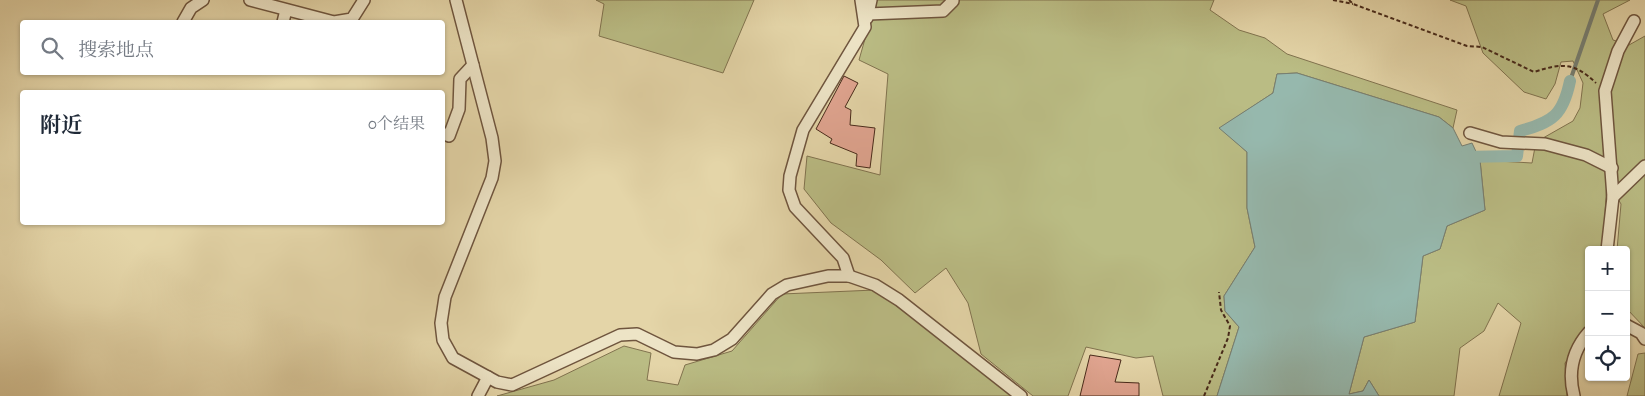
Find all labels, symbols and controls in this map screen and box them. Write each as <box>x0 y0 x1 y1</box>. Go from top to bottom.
search box <box>20 20 445 75</box>
icon: search <box>38 34 66 62</box>
text: 搜索地点 <box>78 38 154 61</box>
text: 附近 <box>40 112 82 138</box>
text: 0个结果 <box>368 114 425 133</box>
map controls <box>1585 246 1630 381</box>
button: + <box>1585 246 1630 291</box>
button: − <box>1585 291 1630 336</box>
button: locate <box>1585 336 1630 381</box>

